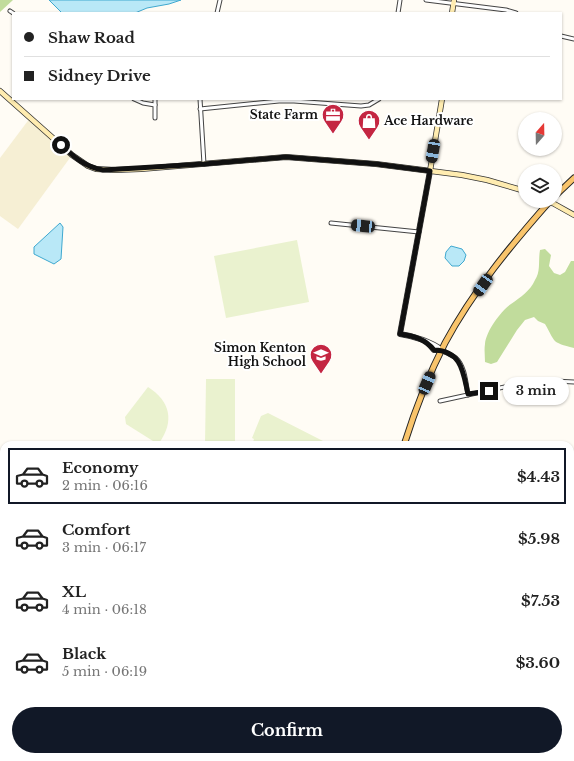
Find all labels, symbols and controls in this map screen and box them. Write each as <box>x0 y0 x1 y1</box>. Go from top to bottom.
text: Shaw Road <box>48 28 135 47</box>
text: Sidney Drive <box>48 66 151 85</box>
office icon: State Farm <box>320 102 346 135</box>
place label: State Farm <box>250 107 319 122</box>
shop icon: Ace Hardware <box>356 108 382 141</box>
north arrow <box>518 112 562 156</box>
map controls <box>518 112 562 208</box>
place label: Ace Hardware <box>383 113 473 128</box>
route start <box>52 136 70 154</box>
car <box>425 138 441 164</box>
button: layers <box>518 164 562 208</box>
car <box>350 219 376 233</box>
car <box>471 272 495 298</box>
place label: Simon Kenton High School <box>214 340 307 369</box>
school or university icon: Simon Kenton High School <box>308 342 334 375</box>
car <box>417 370 437 396</box>
callout: 3 min <box>503 377 569 405</box>
route end <box>480 382 498 400</box>
text: 3 min <box>516 382 556 399</box>
icon: car <box>14 458 50 494</box>
text: Economy <box>62 458 139 477</box>
text: $4.43 <box>517 467 560 486</box>
text: 2 min · 06:16 <box>62 477 148 494</box>
icon: car <box>14 520 50 556</box>
text: Comfort <box>62 520 130 539</box>
text: $5.98 <box>518 529 560 548</box>
text: 3 min · 06:17 <box>62 539 146 556</box>
icon: car <box>14 582 50 618</box>
text: XL <box>62 582 86 601</box>
text: $7.53 <box>521 591 560 610</box>
text: 4 min · 06:18 <box>62 601 147 618</box>
icon: car <box>14 644 50 680</box>
text: Black <box>62 644 106 663</box>
text: $3.60 <box>516 653 560 672</box>
text: 5 min · 06:19 <box>62 663 147 680</box>
button: Confirm <box>12 707 562 753</box>

